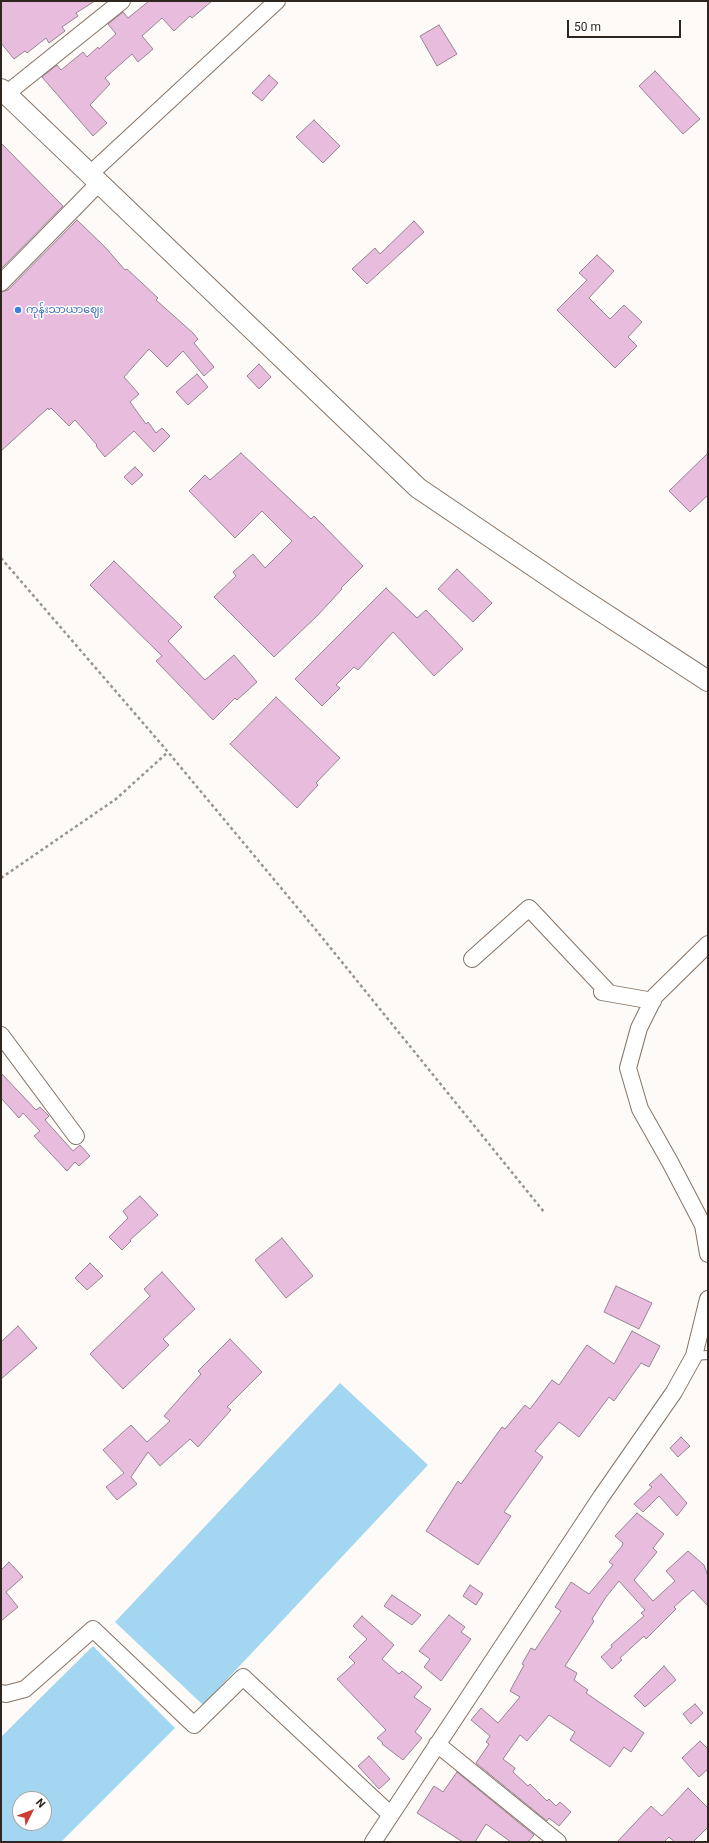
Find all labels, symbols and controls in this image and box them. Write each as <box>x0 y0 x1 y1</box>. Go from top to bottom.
scale bar <box>569 12 683 38</box>
text: 50 m <box>574 20 601 34</box>
place label: ကုန်းသာယာဈေး <box>26 303 103 317</box>
marker: ကုန်းသာယာဈေး <box>13 305 23 315</box>
north arrow <box>12 1791 52 1831</box>
text: N <box>33 1796 48 1811</box>

